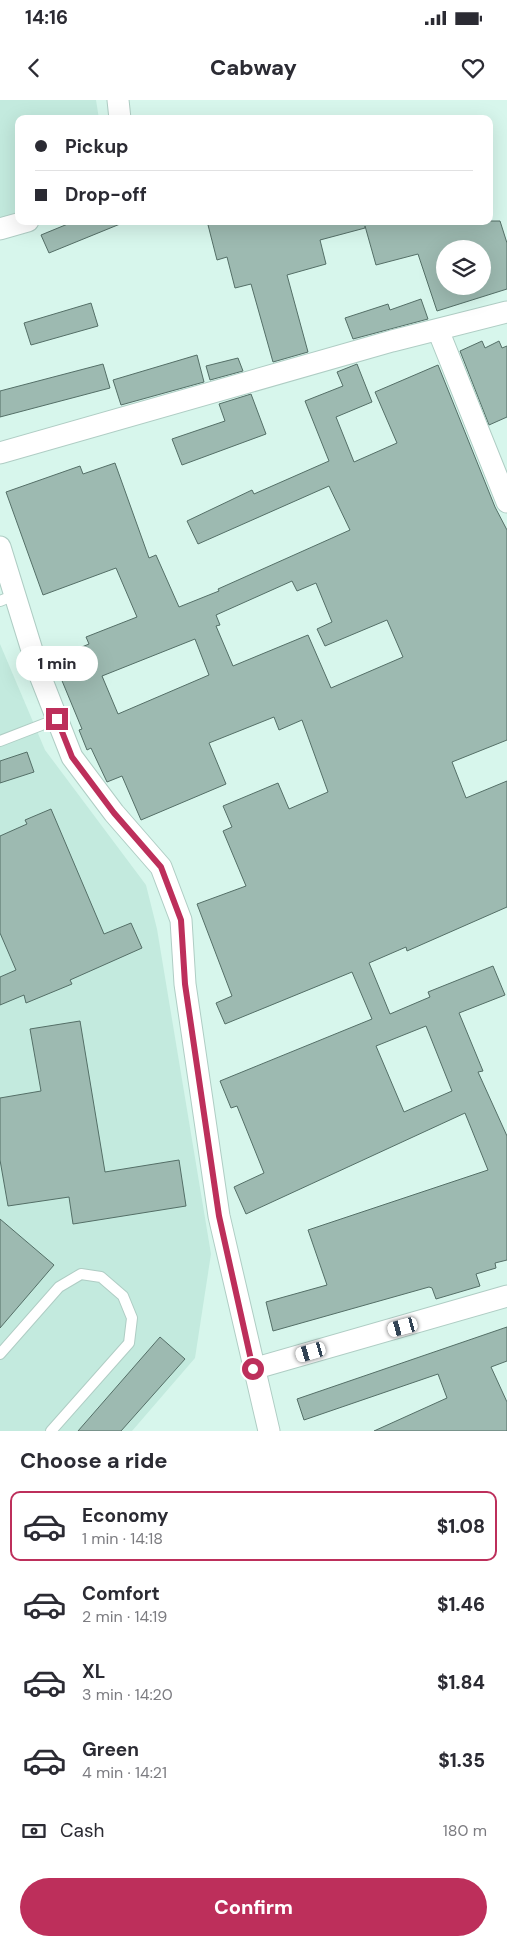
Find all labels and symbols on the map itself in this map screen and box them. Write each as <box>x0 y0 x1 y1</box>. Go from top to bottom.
callout: 1 min <box>16 646 98 682</box>
route end <box>46 708 68 730</box>
car <box>386 1316 419 1338</box>
car <box>294 1341 327 1363</box>
route start <box>242 1358 264 1380</box>

